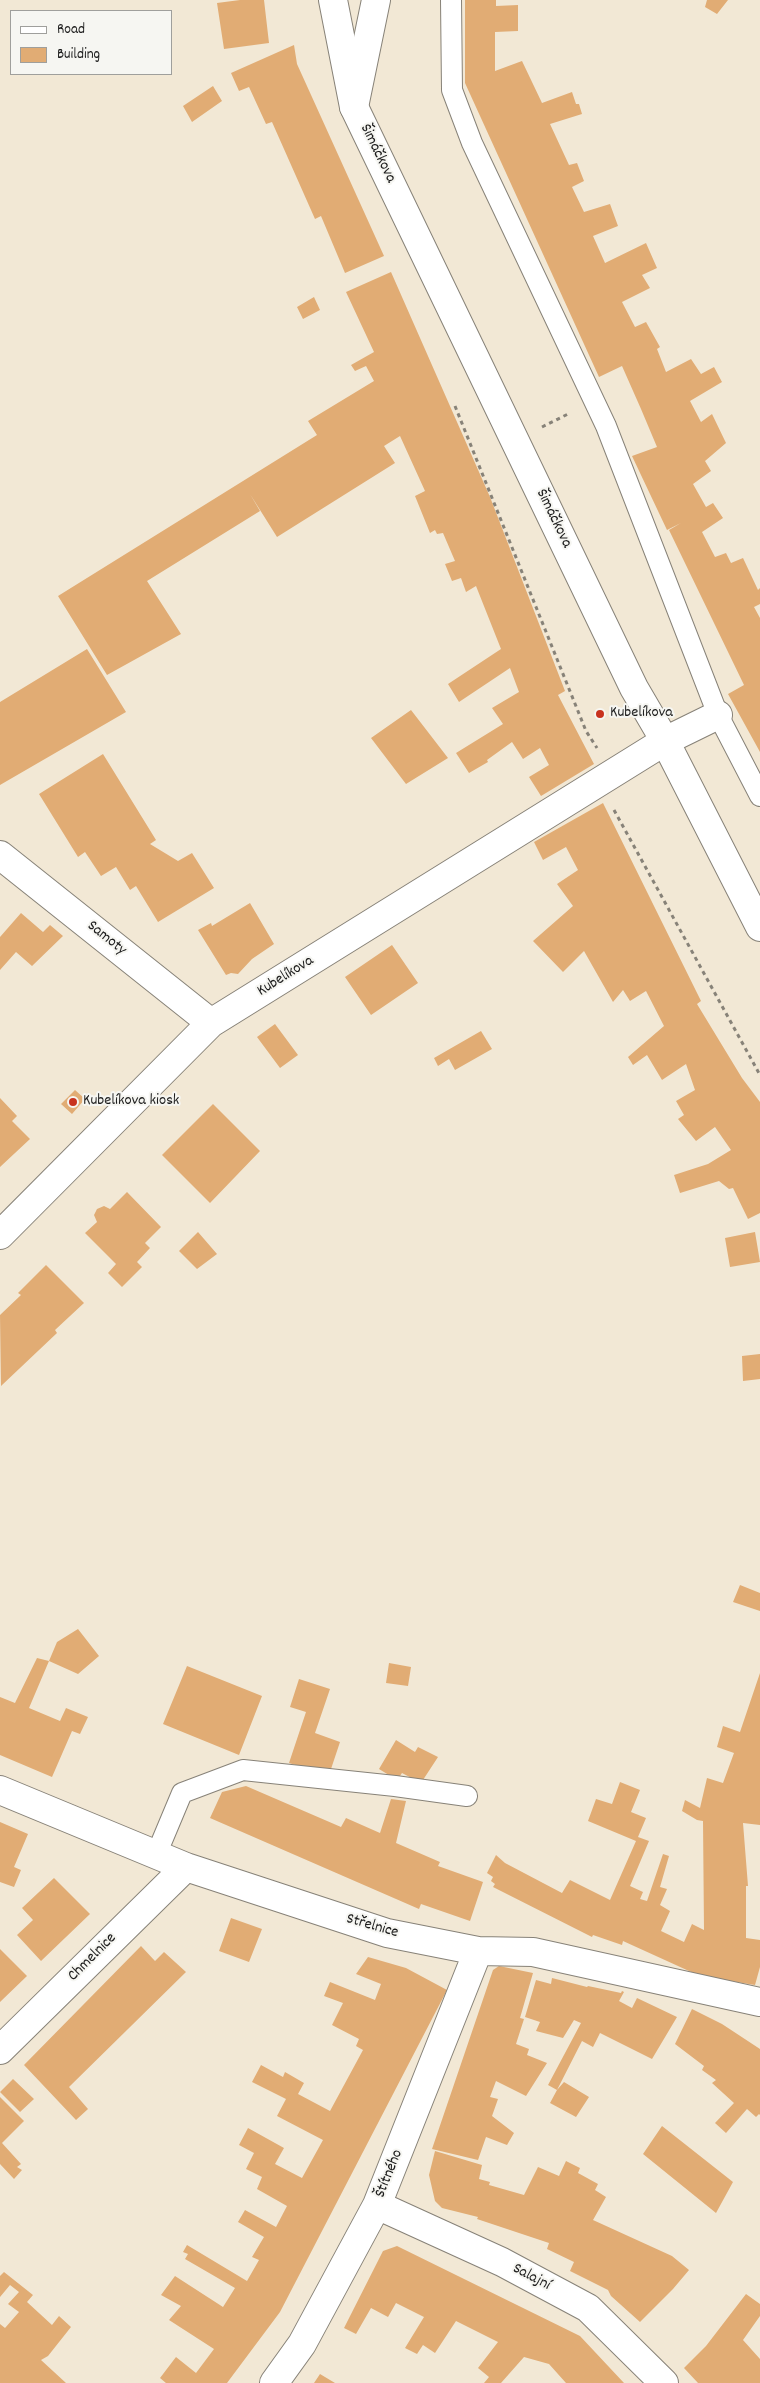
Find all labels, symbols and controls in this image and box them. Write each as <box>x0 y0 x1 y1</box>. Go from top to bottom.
legend <box>10 10 172 75</box>
text: Road <box>57 19 85 41</box>
text: Building <box>57 44 100 66</box>
street label: Šimáčkova <box>355 122 399 186</box>
street label: Šimáčkova <box>531 487 575 551</box>
place label: Kubelíkova <box>610 704 673 724</box>
marker: Kubelíkova <box>594 708 606 720</box>
street label: Samoty <box>82 917 130 961</box>
street label: Kubelíkova <box>254 952 318 1002</box>
place label: Kubelíkova kiosk <box>83 1092 179 1112</box>
marker: Kubelíkova kiosk <box>67 1096 79 1108</box>
street label: Střelnice <box>344 1910 400 1944</box>
street label: Chmelnice <box>65 1930 121 1986</box>
street label: Štítného <box>372 2147 408 2201</box>
street label: Salajní <box>509 2260 553 2296</box>

